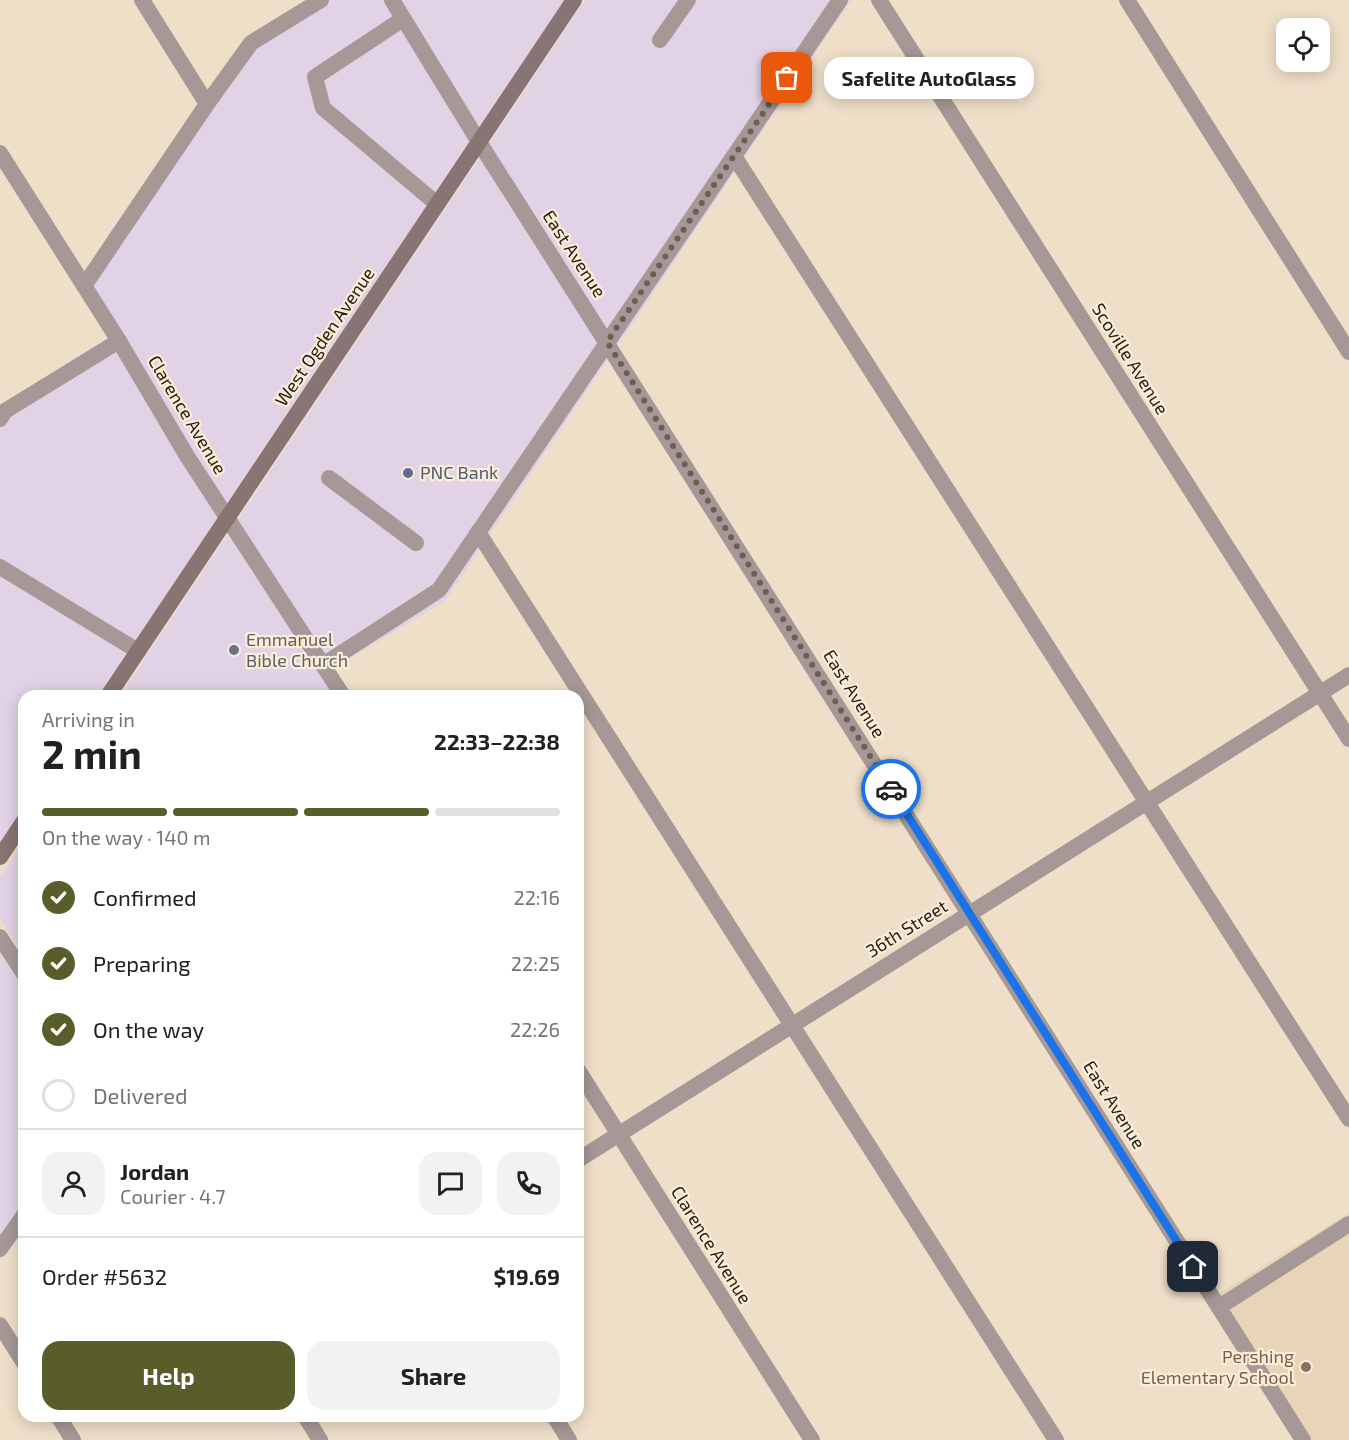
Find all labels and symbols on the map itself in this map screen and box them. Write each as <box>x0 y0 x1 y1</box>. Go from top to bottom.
pin <box>761 52 812 103</box>
callout: Safelite AutoGlass <box>823 57 1033 99</box>
street label: East Avenue <box>538 206 611 301</box>
street label: West Ogden Avenue <box>270 263 379 410</box>
street label: Scoville Avenue <box>1088 299 1174 418</box>
street label: Clarence Avenue <box>144 351 232 478</box>
place label: PNC Bank <box>420 461 498 483</box>
marker: PNC Bank <box>401 466 415 480</box>
place label: Emmanuel Bible Church <box>246 628 348 671</box>
marker: Emmanuel Bible Church <box>227 643 241 657</box>
street label: East Avenue <box>819 645 891 742</box>
courier <box>861 759 921 819</box>
street label: 36th Street <box>862 894 951 962</box>
street label: East Avenue <box>1079 1056 1151 1153</box>
street label: Clarence Avenue <box>667 1181 757 1307</box>
pin <box>1167 1241 1218 1292</box>
place label: Pershing Elementary School <box>1141 1345 1295 1388</box>
marker: Pershing Elementary School <box>1299 1360 1313 1374</box>

